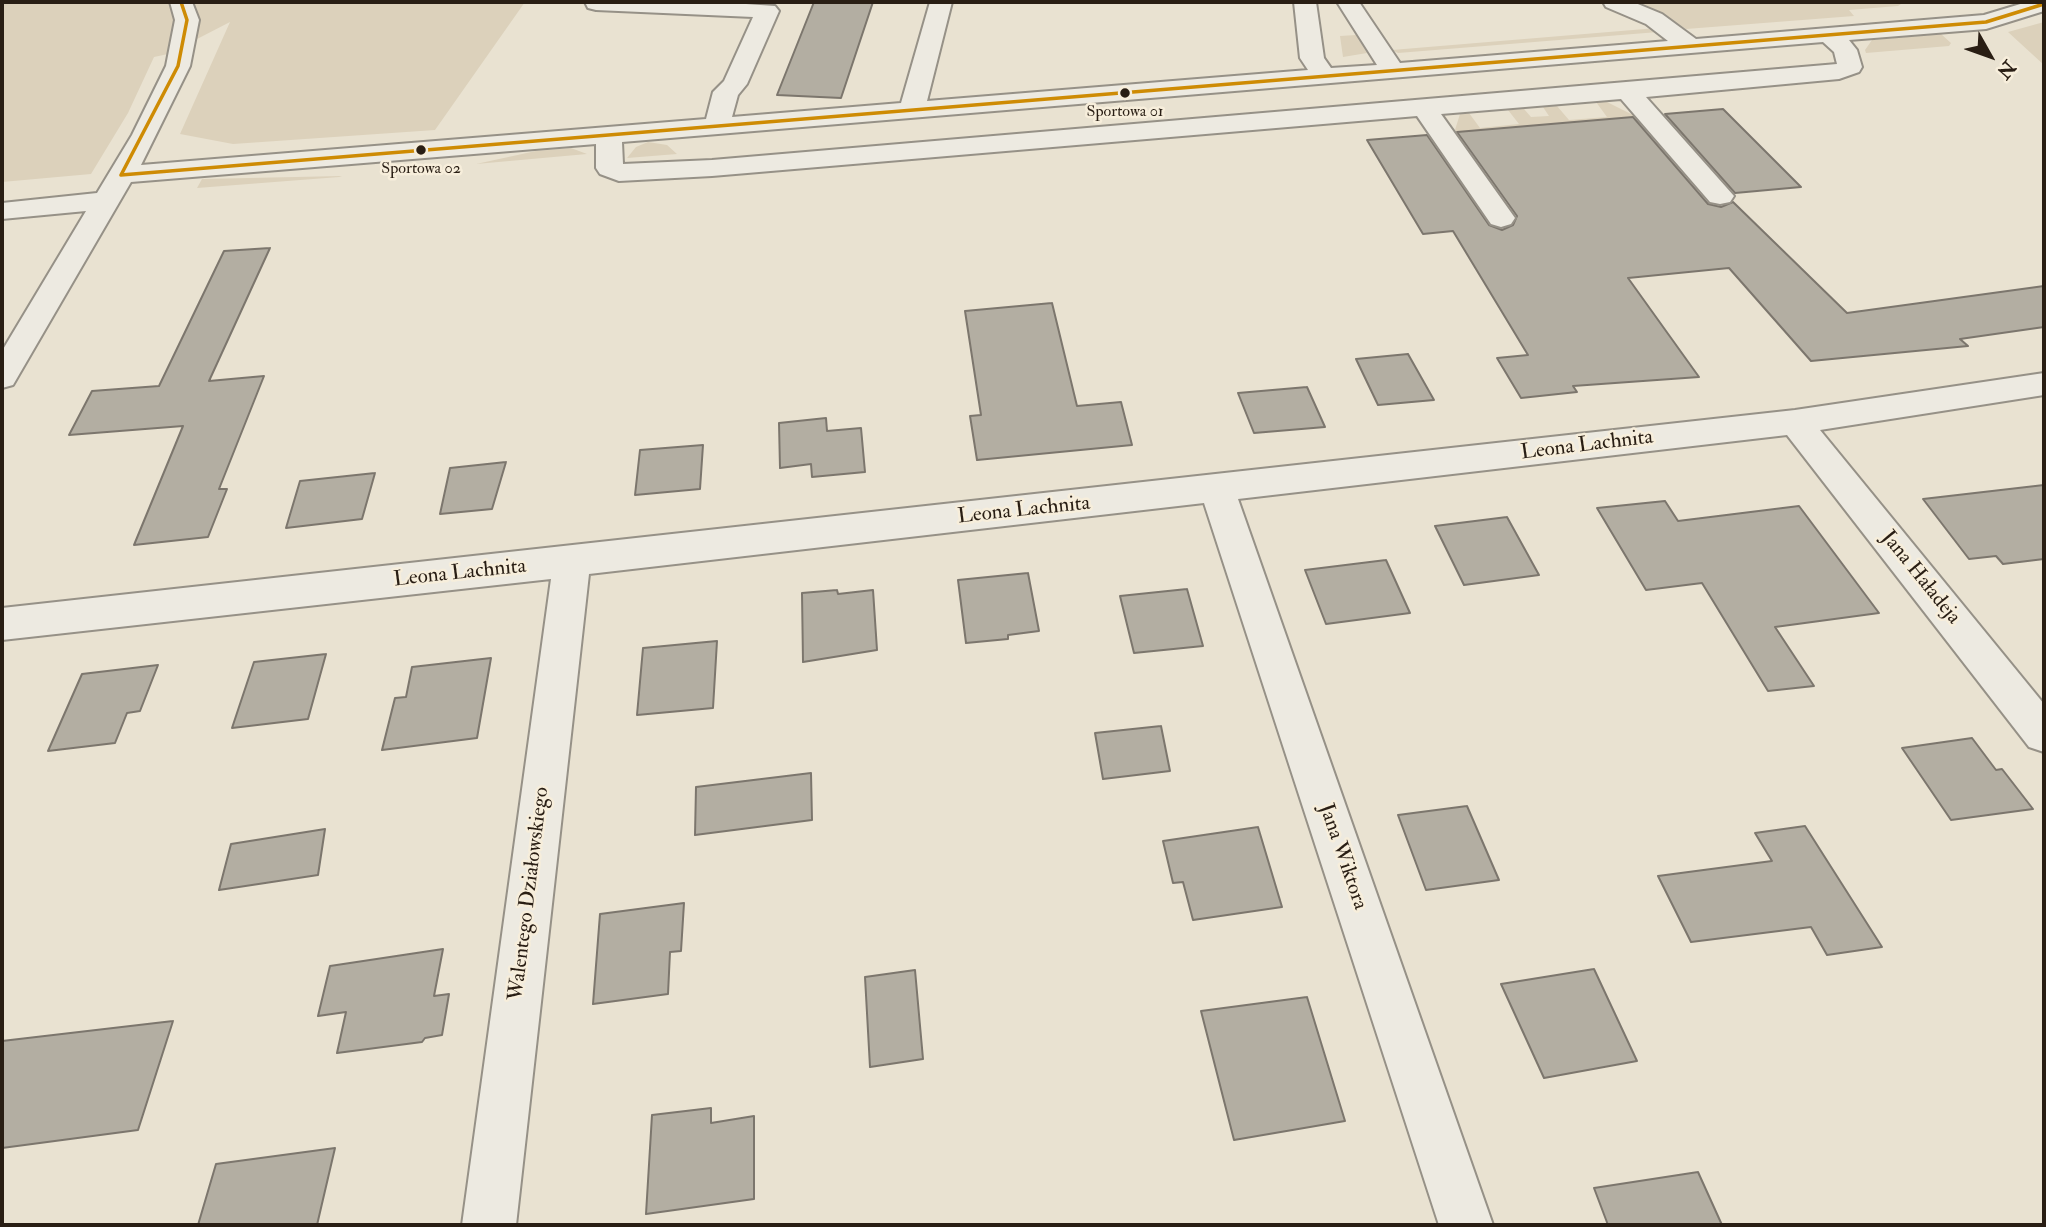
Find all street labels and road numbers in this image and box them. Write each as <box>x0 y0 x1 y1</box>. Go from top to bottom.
street label: Leona Lachnita <box>1519 425 1655 467</box>
street label: Leona Lachnita <box>957 492 1091 530</box>
street label: Jana Haładeja <box>1875 526 1965 630</box>
street label: Leona Lachnita <box>393 555 527 593</box>
street label: Walentego Działowskiego <box>504 786 556 1002</box>
street label: Jana Wiktora <box>1312 801 1372 913</box>

